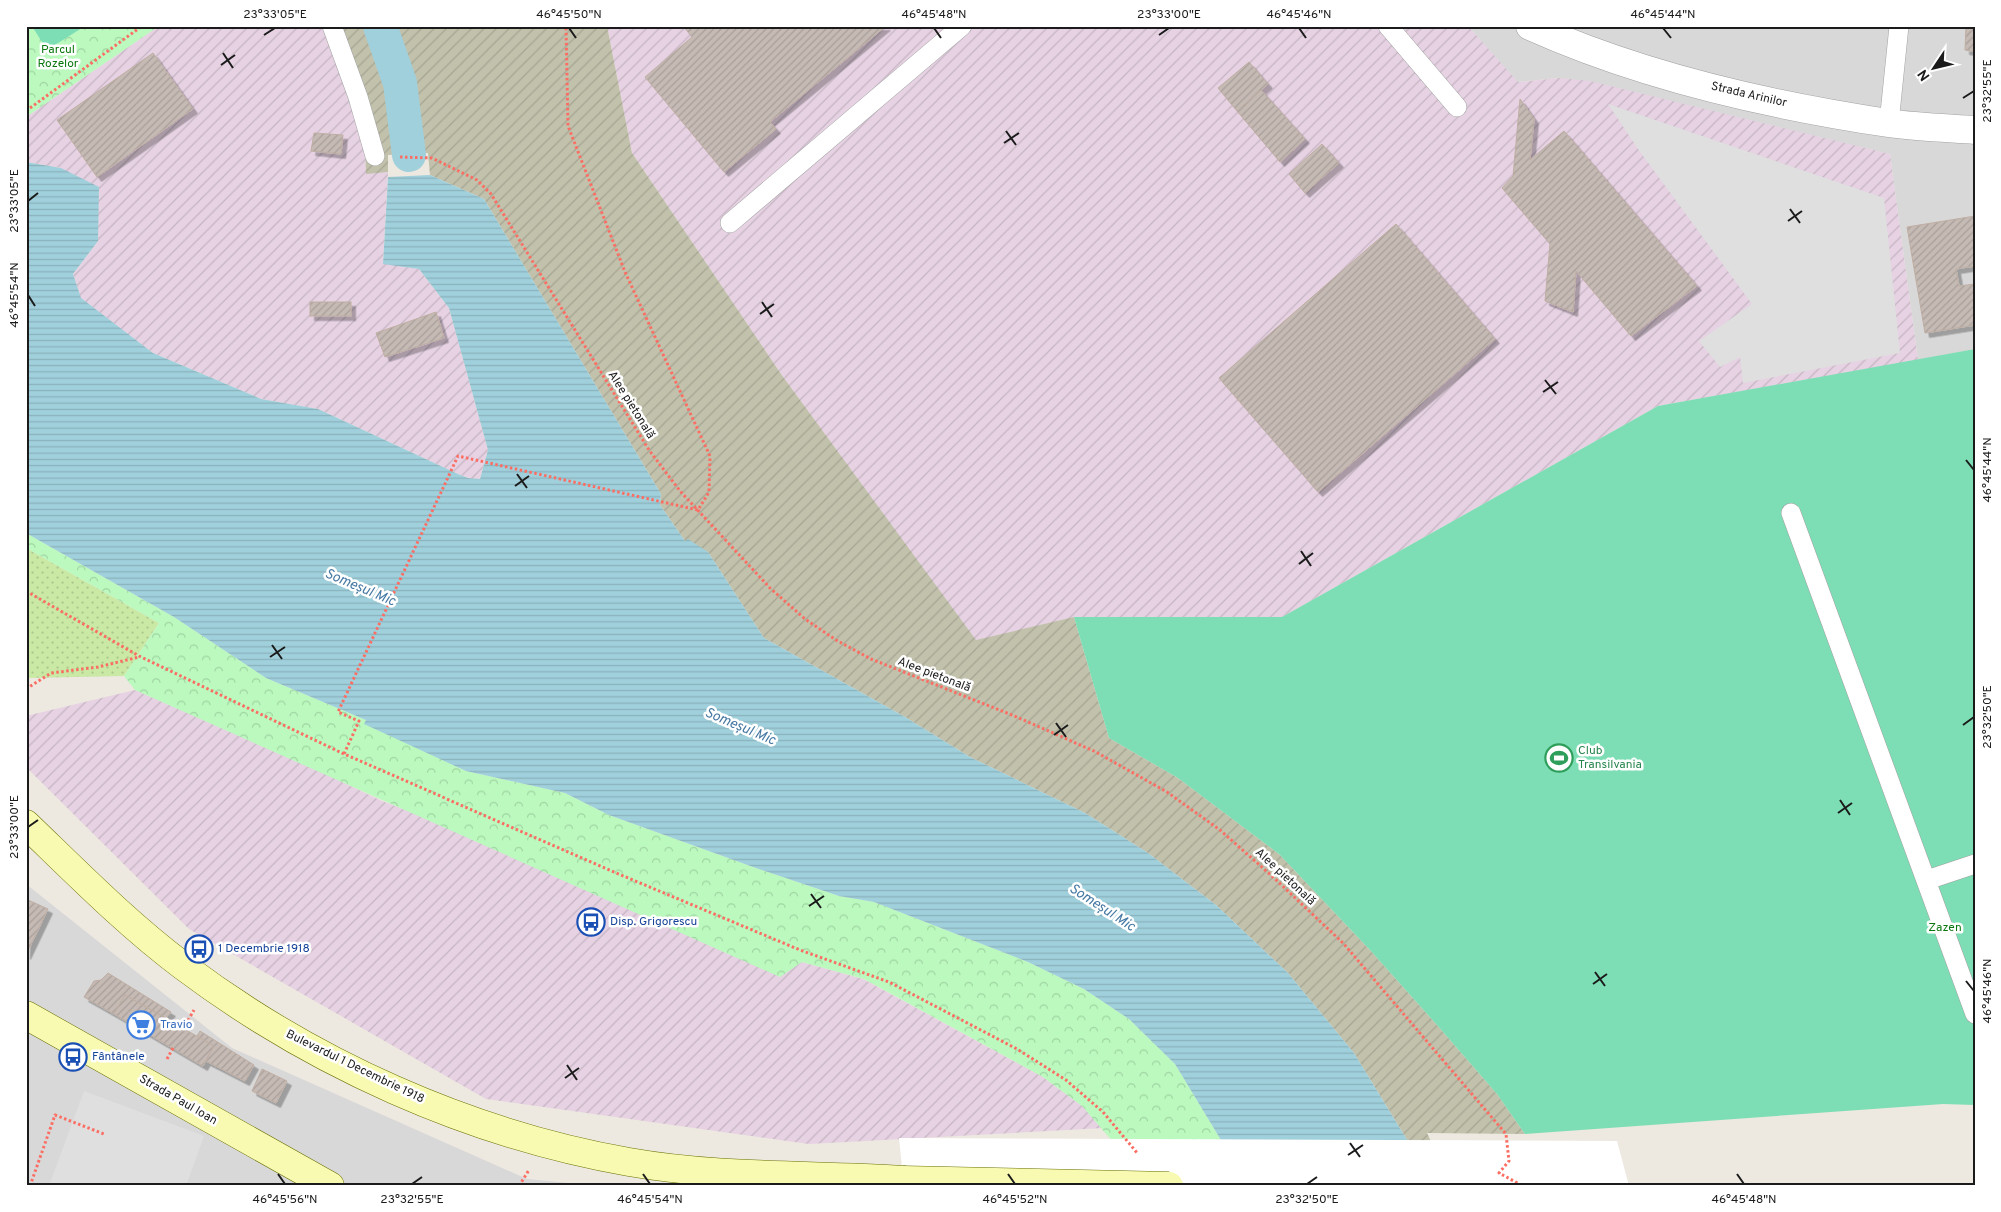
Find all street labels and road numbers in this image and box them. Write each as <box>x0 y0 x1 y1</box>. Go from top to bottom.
street label: Strada Arinilor <box>1709 78 1789 112</box>
street label: Alee pietonală <box>604 368 658 442</box>
street label: Alee pietonală <box>895 654 973 696</box>
street label: Alee pietonală <box>1251 845 1319 909</box>
street label: Bulevardul 1 Decembrie 1918 <box>283 1026 427 1108</box>
street label: Strada Paul Ioan <box>136 1071 220 1129</box>

